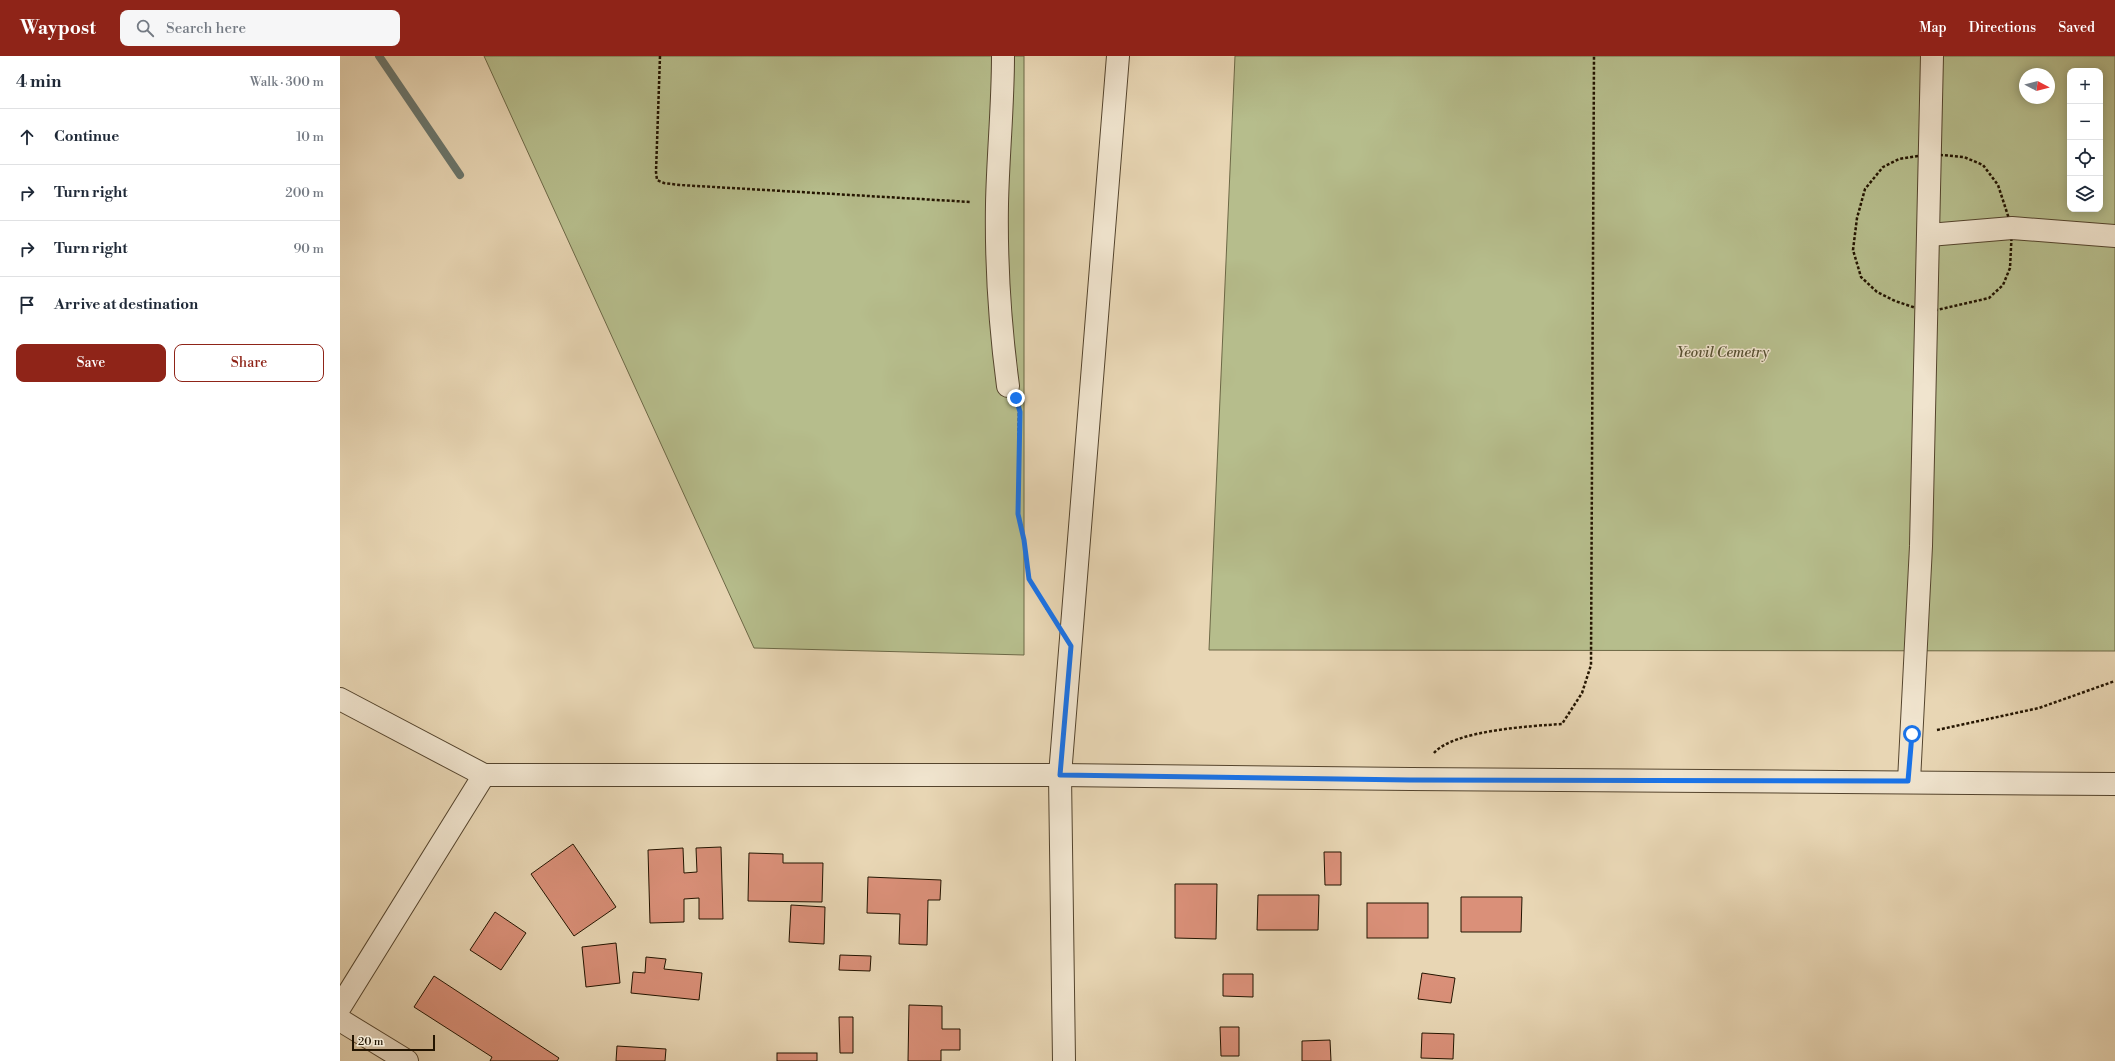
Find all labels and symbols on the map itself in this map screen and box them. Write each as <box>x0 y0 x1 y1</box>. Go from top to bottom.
north arrow <box>2019 68 2055 104</box>
park label: Yeovil Cemetry <box>1677 344 1770 362</box>
route end <box>1007 389 1025 407</box>
route start <box>1903 725 1921 743</box>
scale bar <box>352 1033 435 1052</box>

